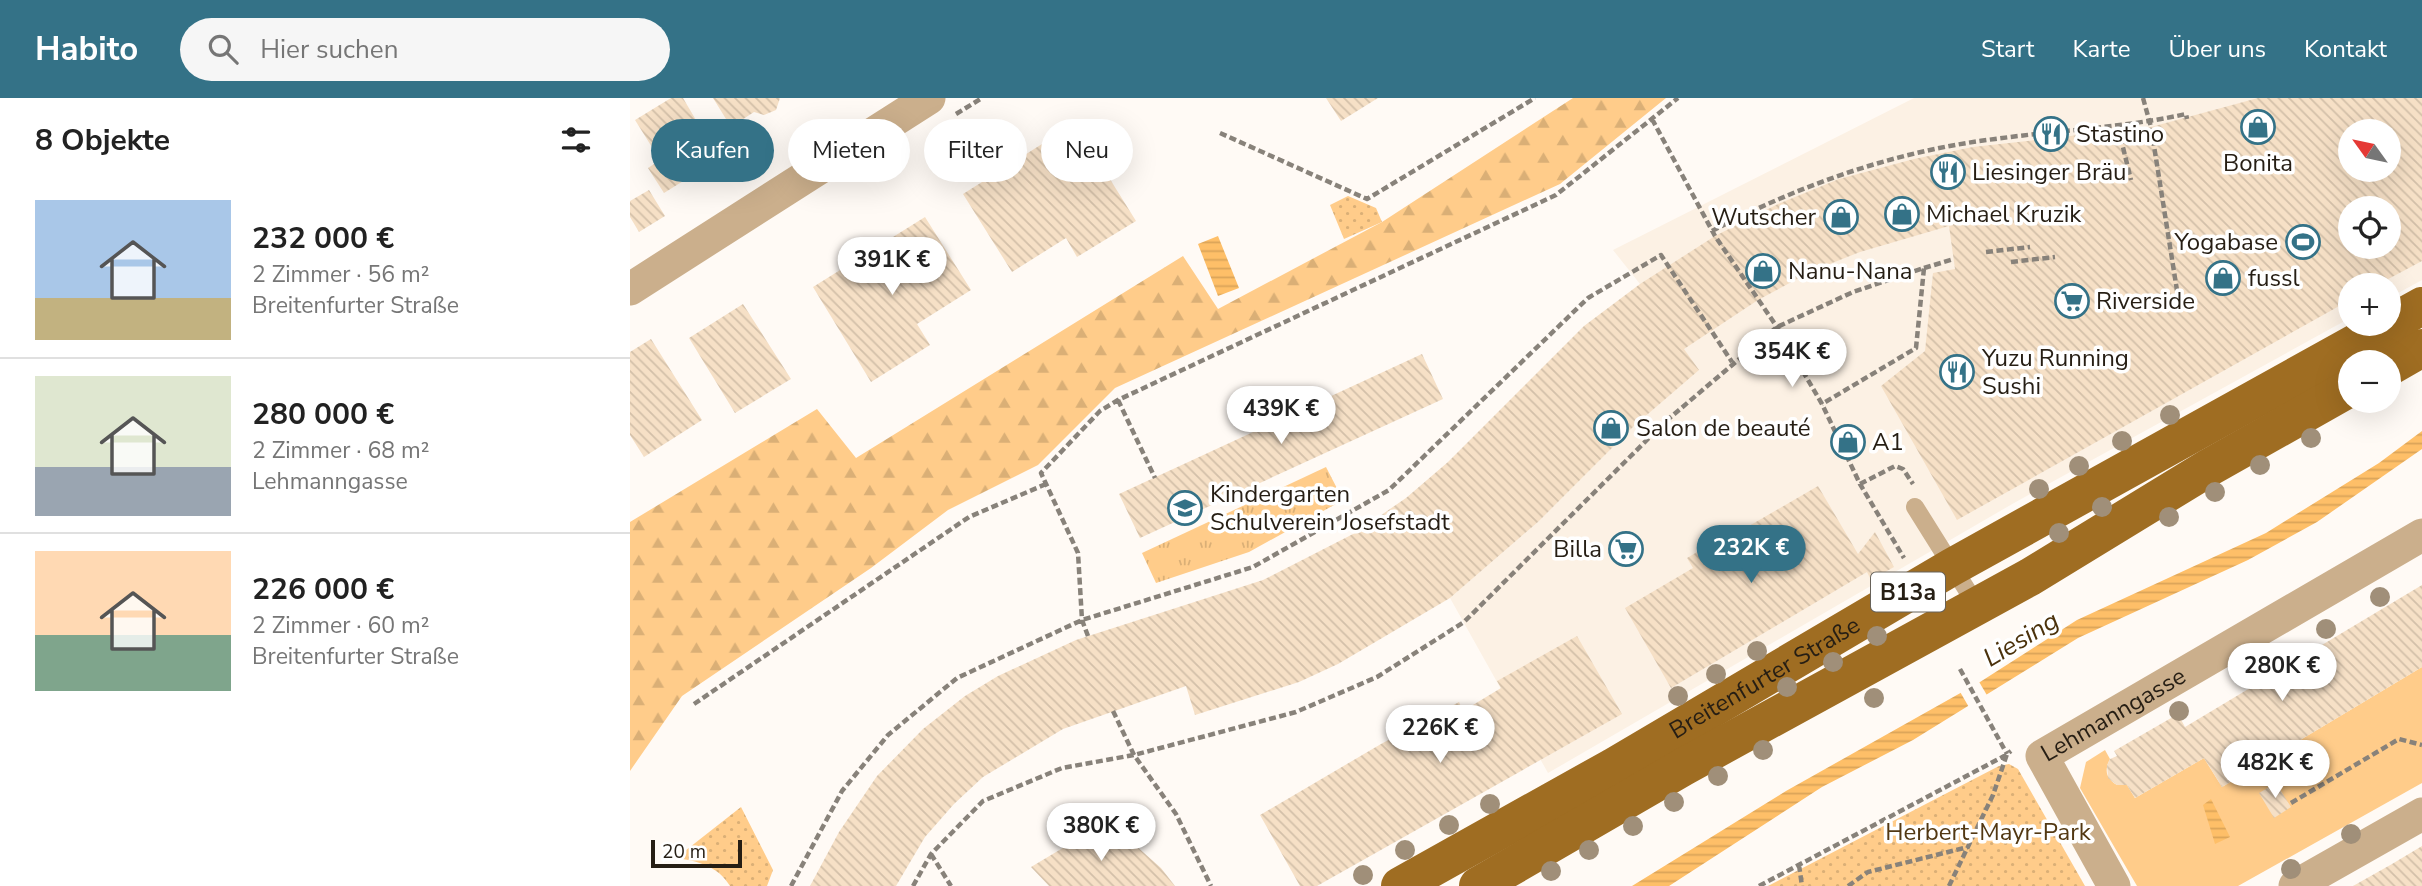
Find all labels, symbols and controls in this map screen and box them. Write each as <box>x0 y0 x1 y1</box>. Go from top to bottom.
search box <box>180 18 670 81</box>
text: Habito <box>35 27 138 72</box>
icon: search <box>204 30 242 68</box>
text: Hier suchen <box>260 32 398 67</box>
text: Start <box>1981 33 2034 65</box>
text: Karte <box>2072 33 2130 65</box>
text: Über uns <box>2168 33 2266 65</box>
text: Kontakt <box>2304 33 2387 65</box>
shop icon: Bonita <box>2239 108 2277 146</box>
restaurant icon: Stastino <box>2032 115 2070 153</box>
place label: Stastino <box>2076 118 2164 150</box>
chip: Kaufen <box>651 119 774 182</box>
chip: Mieten <box>788 119 910 182</box>
chip: Filter <box>924 119 1027 182</box>
chip: Neu <box>1041 119 1133 182</box>
north arrow <box>2338 119 2401 182</box>
map controls <box>2338 119 2401 413</box>
text: 8 Objekte <box>35 120 170 161</box>
icon: filters <box>557 121 595 159</box>
place label: Bonita <box>2223 147 2293 179</box>
restaurant icon: Liesinger Bräu <box>1929 153 1967 191</box>
place label: Liesinger Bräu <box>1972 156 2127 188</box>
shop icon: Michael Kruzik <box>1883 195 1921 233</box>
button: locate <box>2338 196 2401 259</box>
shop icon: Wutscher <box>1822 198 1860 236</box>
place label: Michael Kruzik <box>1926 198 2082 230</box>
place label: Wutscher <box>1711 201 1816 233</box>
text: 232 000 € <box>252 218 394 259</box>
sports icon: Yogabase <box>2284 223 2322 261</box>
place label: Yogabase <box>2173 226 2278 258</box>
icon: home <box>91 228 175 312</box>
pin: 391K € <box>835 238 949 297</box>
text: 391K € <box>854 244 930 275</box>
shop icon: Nanu-Nana <box>1744 252 1782 290</box>
place label: Nanu-Nana <box>1788 255 1913 287</box>
text: 2 Zimmer · 56 m² <box>252 259 429 290</box>
shop icon: fussl <box>2204 259 2242 297</box>
place label: fussl <box>2248 262 2300 294</box>
button: + <box>2338 273 2401 336</box>
supermarket icon: Riverside <box>2053 282 2091 320</box>
place label: Riverside <box>2096 285 2195 317</box>
text: Breitenfurter Straße <box>252 290 459 321</box>
pin: 354K € <box>1735 330 1849 389</box>
text: 354K € <box>1754 336 1830 367</box>
place label: Yuzu Running Sushi <box>1981 342 2129 402</box>
button: − <box>2338 350 2401 413</box>
restaurant icon: Yuzu Running Sushi <box>1938 353 1976 391</box>
pin: 439K € <box>1224 386 1338 446</box>
text: 439K € <box>1243 393 1319 424</box>
text: 280 000 € <box>252 394 394 435</box>
icon: home <box>91 404 175 488</box>
shop icon: Salon de beauté <box>1592 409 1630 447</box>
place label: Salon de beauté <box>1636 412 1811 444</box>
shop icon: A1 <box>1829 423 1867 461</box>
place label: A1 <box>1872 426 1904 458</box>
text: 2 Zimmer · 68 m² <box>252 435 429 466</box>
text: Lehmanngasse <box>252 466 408 497</box>
place label: Kindergarten Schulverein Josefstadt <box>1210 478 1450 538</box>
school or university icon: Kindergarten Schulverein Josefstadt <box>1166 489 1204 527</box>
pin: 232K € <box>1694 526 1808 585</box>
supermarket icon: Billa <box>1607 530 1645 568</box>
text: 232K € <box>1713 532 1789 563</box>
place label: Billa <box>1553 533 1602 565</box>
text: 226 000 € <box>252 569 394 610</box>
road number: B13a <box>1871 572 1945 612</box>
icon: home <box>91 579 175 663</box>
water label: Liesing <box>1977 603 2065 675</box>
street label: Breitenfurter Straße <box>1663 609 1866 746</box>
text: 2 Zimmer · 60 m² <box>252 610 429 641</box>
text: Breitenfurter Straße <box>252 641 459 672</box>
pin: 280K € <box>2225 644 2339 703</box>
text: 280K € <box>2244 650 2320 681</box>
street label: Lehmanngasse <box>2035 660 2192 769</box>
pin: 226K € <box>1383 706 1497 765</box>
text: 226K € <box>1402 712 1478 743</box>
pin: 482K € <box>2218 740 2332 800</box>
text: 482K € <box>2237 747 2313 778</box>
pin: 380K € <box>1044 804 1158 863</box>
text: 380K € <box>1063 810 1139 841</box>
park label: Herbert-Mayr-Park <box>1885 816 2092 848</box>
scale bar <box>651 837 742 869</box>
text: 20 m <box>662 839 706 865</box>

